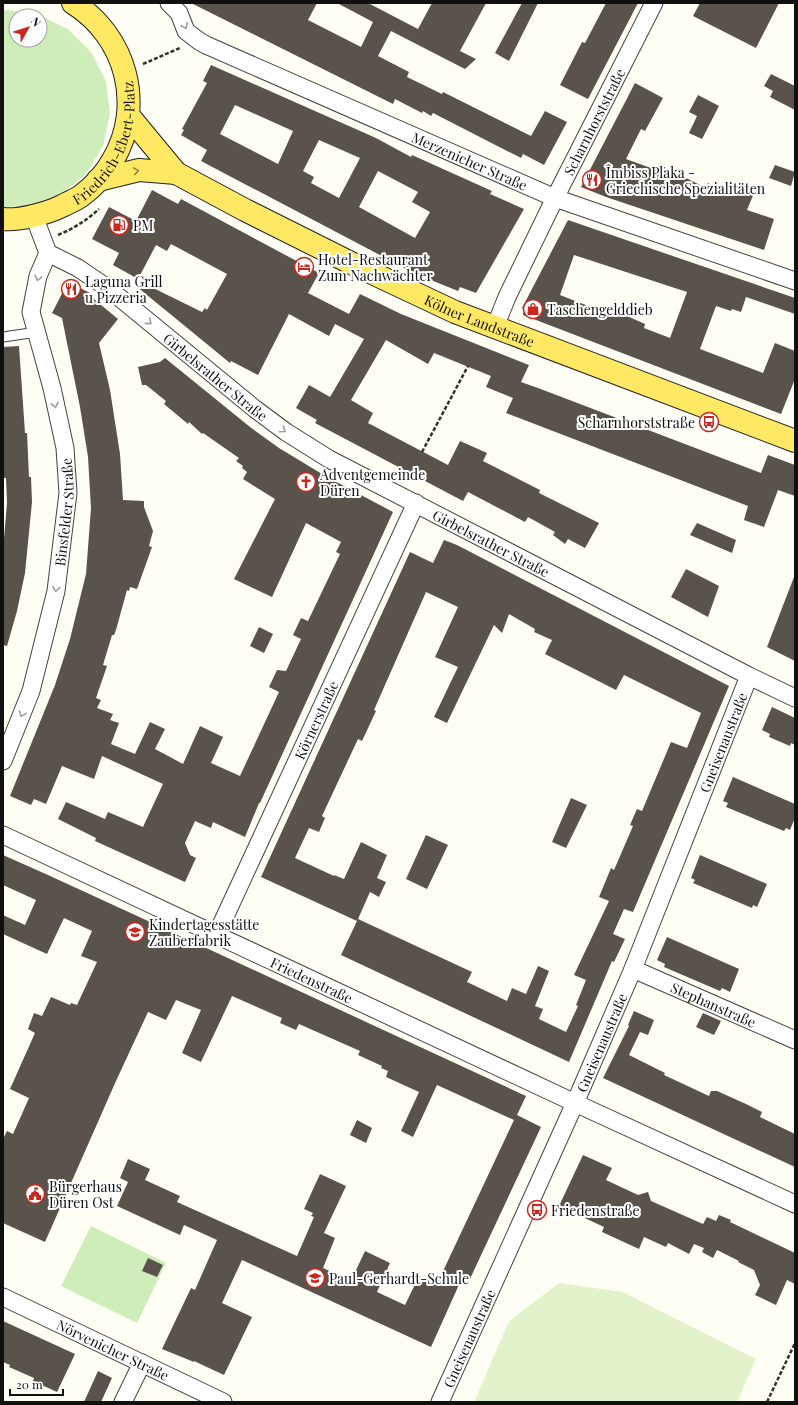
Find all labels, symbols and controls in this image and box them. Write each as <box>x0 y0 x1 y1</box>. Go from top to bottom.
north arrow <box>8 8 48 48</box>
text: N <box>28 14 45 29</box>
one-way arrow <box>180 22 188 30</box>
street label: Scharnhorststraße <box>559 65 629 178</box>
street label: Friedrich-Ebert-Platz <box>69 80 138 209</box>
street label: Merzenicher Straße <box>409 127 530 194</box>
place label: Îmbiss Plaka - Griechische Spezialitäten <box>605 163 766 198</box>
one-way arrow <box>133 167 139 176</box>
restaurant icon: Îmbiss Plaka - Griechische Spezialitäten <box>581 169 603 191</box>
fuel station icon: PM <box>108 214 130 236</box>
place label: PM <box>133 216 153 235</box>
place label: Hotel-Restaurant Zum Nachwächter <box>318 250 433 285</box>
hotel icon: Hotel-Restaurant Zum Nachwächter <box>293 256 315 278</box>
place label: Laguna Grill u Pizzeria <box>85 272 163 307</box>
one-way arrow <box>34 275 43 282</box>
restaurant icon: Laguna Grill u Pizzeria <box>60 278 82 300</box>
street label: Kölner Landstraße <box>421 290 537 351</box>
shop icon: Taschengelddieb <box>522 298 544 320</box>
place label: Taschengelddieb <box>547 300 653 319</box>
one-way arrow <box>145 318 152 325</box>
street label: Girbelsrather Straße <box>160 328 272 425</box>
one-way arrow <box>51 401 59 408</box>
bus stop icon: Scharnhorststraße <box>698 411 720 433</box>
place label: Scharnhorststraße <box>578 413 695 432</box>
one-way arrow <box>279 425 286 433</box>
street label: Binsfelder Straße <box>50 457 78 567</box>
place label: Adventgemeinde Düren <box>319 465 425 500</box>
church icon: Adventgemeinde Düren <box>295 471 317 493</box>
street label: Girbelsrather Straße <box>430 505 553 581</box>
one-way arrow <box>53 586 61 592</box>
street label: Körnerstraße <box>289 678 342 762</box>
street label: Gneisenaustraße <box>694 689 751 795</box>
one-way arrow <box>19 709 27 717</box>
place label: Kindertagesstätte Zauberfabrik <box>149 915 259 950</box>
school or university icon: Kindertagesstätte Zauberfabrik <box>124 921 146 943</box>
street label: Friedenstraße <box>268 952 356 1007</box>
street label: Stephanstraße <box>668 977 759 1031</box>
street label: Gneisenaustraße <box>571 990 631 1095</box>
place label: Bürgerhaus Düren Ost <box>49 1177 122 1212</box>
public building icon: Bürgerhaus Düren Ost <box>24 1183 46 1205</box>
bus stop icon: Friedenstraße <box>526 1199 548 1221</box>
place label: Friedenstraße <box>551 1201 640 1220</box>
school or university icon: Paul-Gerhardt-Schule <box>304 1267 326 1289</box>
place label: Paul-Gerhardt-Schule <box>329 1269 469 1288</box>
street label: Gneisenaustraße <box>438 1286 499 1390</box>
street label: Nörvenicher Straße <box>54 1315 172 1384</box>
scale bar <box>10 1371 63 1397</box>
text: 20 m <box>16 1376 43 1392</box>

